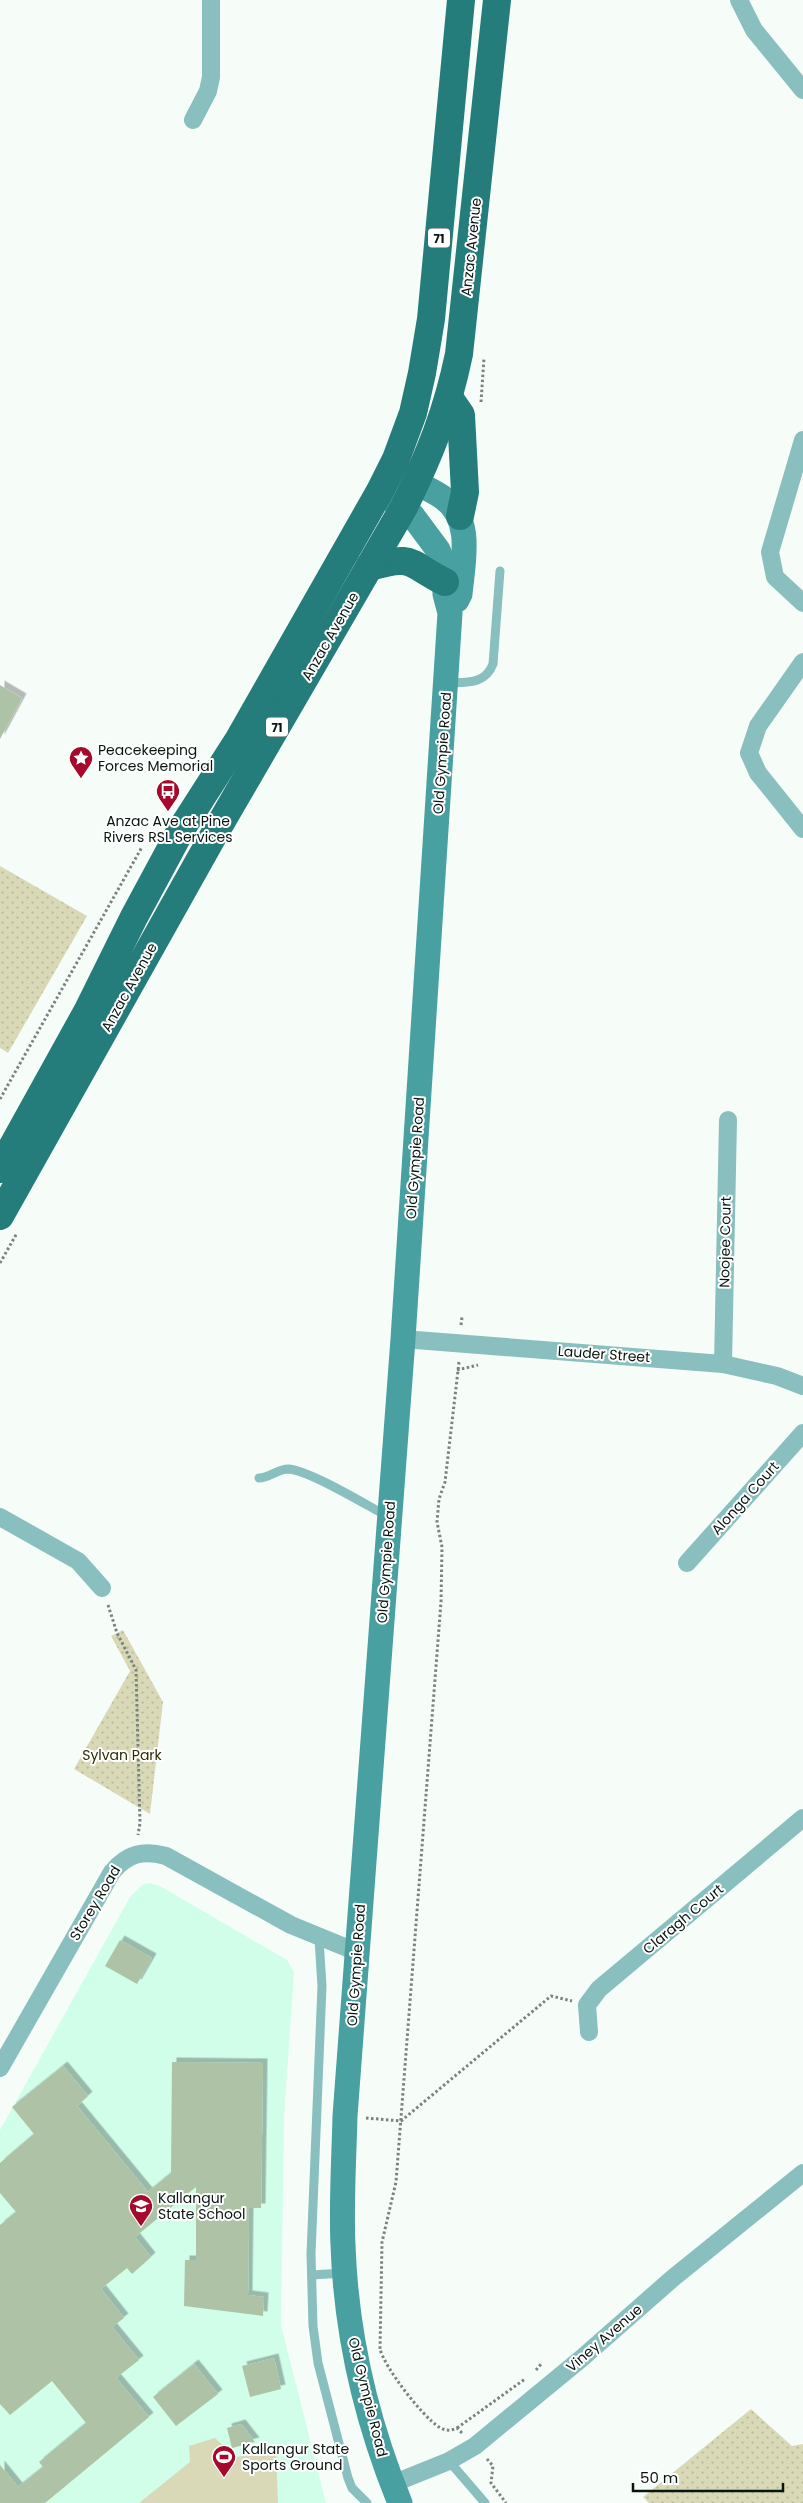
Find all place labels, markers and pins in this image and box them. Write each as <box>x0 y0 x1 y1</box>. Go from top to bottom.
place label: Peacekeeping Forces Memorial <box>98 740 213 776</box>
place icon: Peacekeeping Forces Memorial <box>68 745 94 779</box>
bus stop icon: Anzac Ave at Pine Rivers RSL Services <box>155 778 181 812</box>
place label: Anzac Ave at Pine Rivers RSL Services <box>103 811 233 847</box>
place label: Kallangur State School <box>158 2188 245 2224</box>
school or university icon: Kallangur State School <box>128 2193 154 2227</box>
place label: Kallangur State Sports Ground <box>242 2439 349 2475</box>
sports icon: Kallangur State Sports Ground <box>211 2444 237 2478</box>

